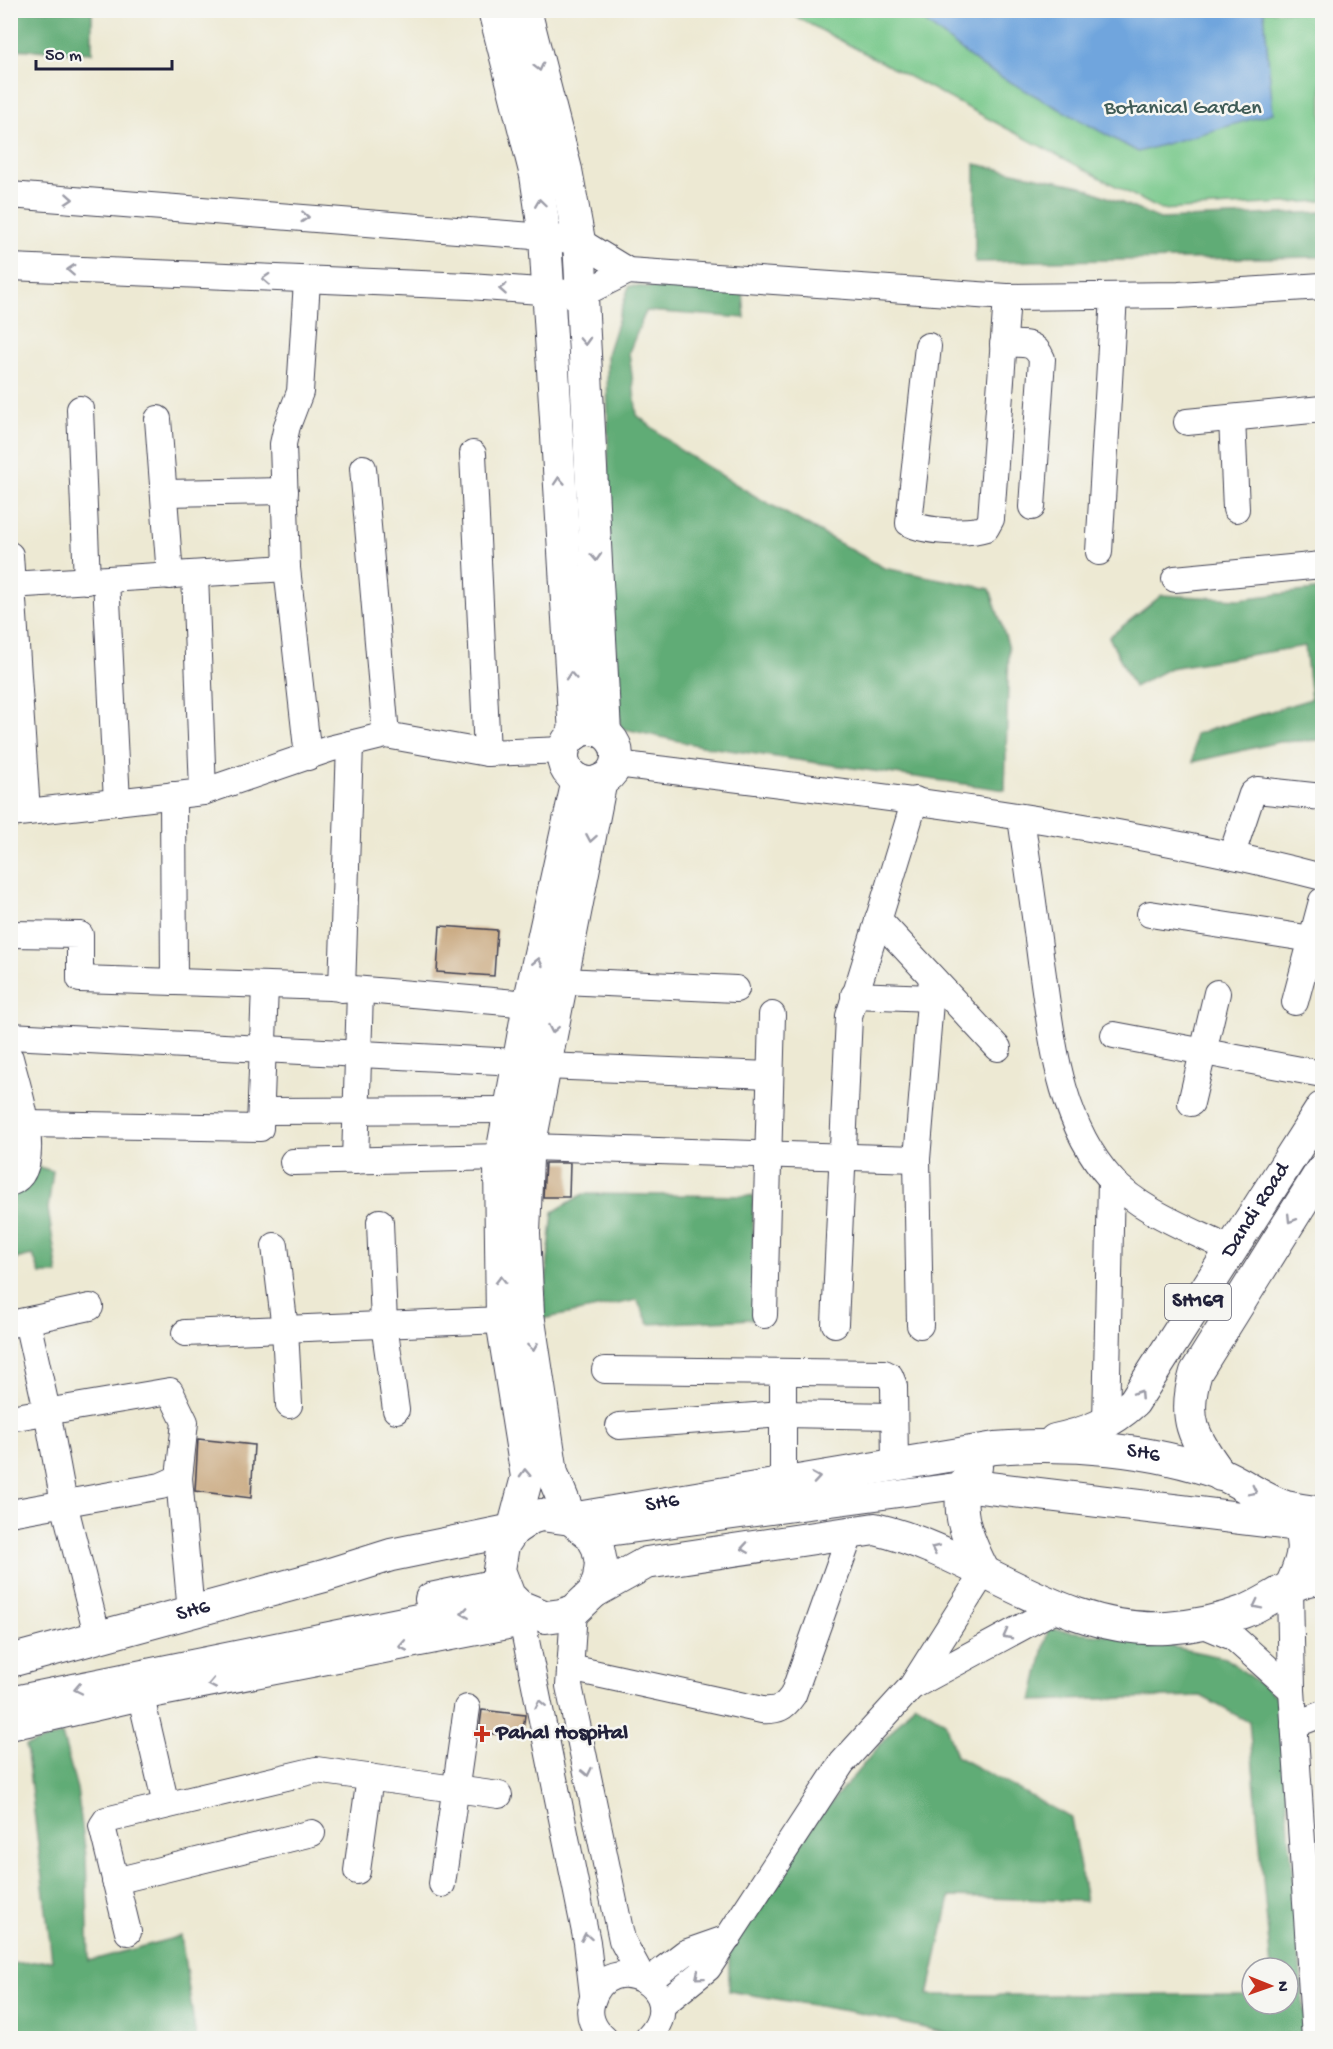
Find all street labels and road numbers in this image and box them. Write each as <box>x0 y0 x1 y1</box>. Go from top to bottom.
street label: Dandi Road <box>1215 1156 1298 1265</box>
road number: SH169 <box>1165 1284 1231 1320</box>
street label: SH6 <box>1125 1439 1163 1470</box>
street label: SH6 <box>643 1488 682 1519</box>
street label: SH6 <box>174 1594 214 1628</box>

